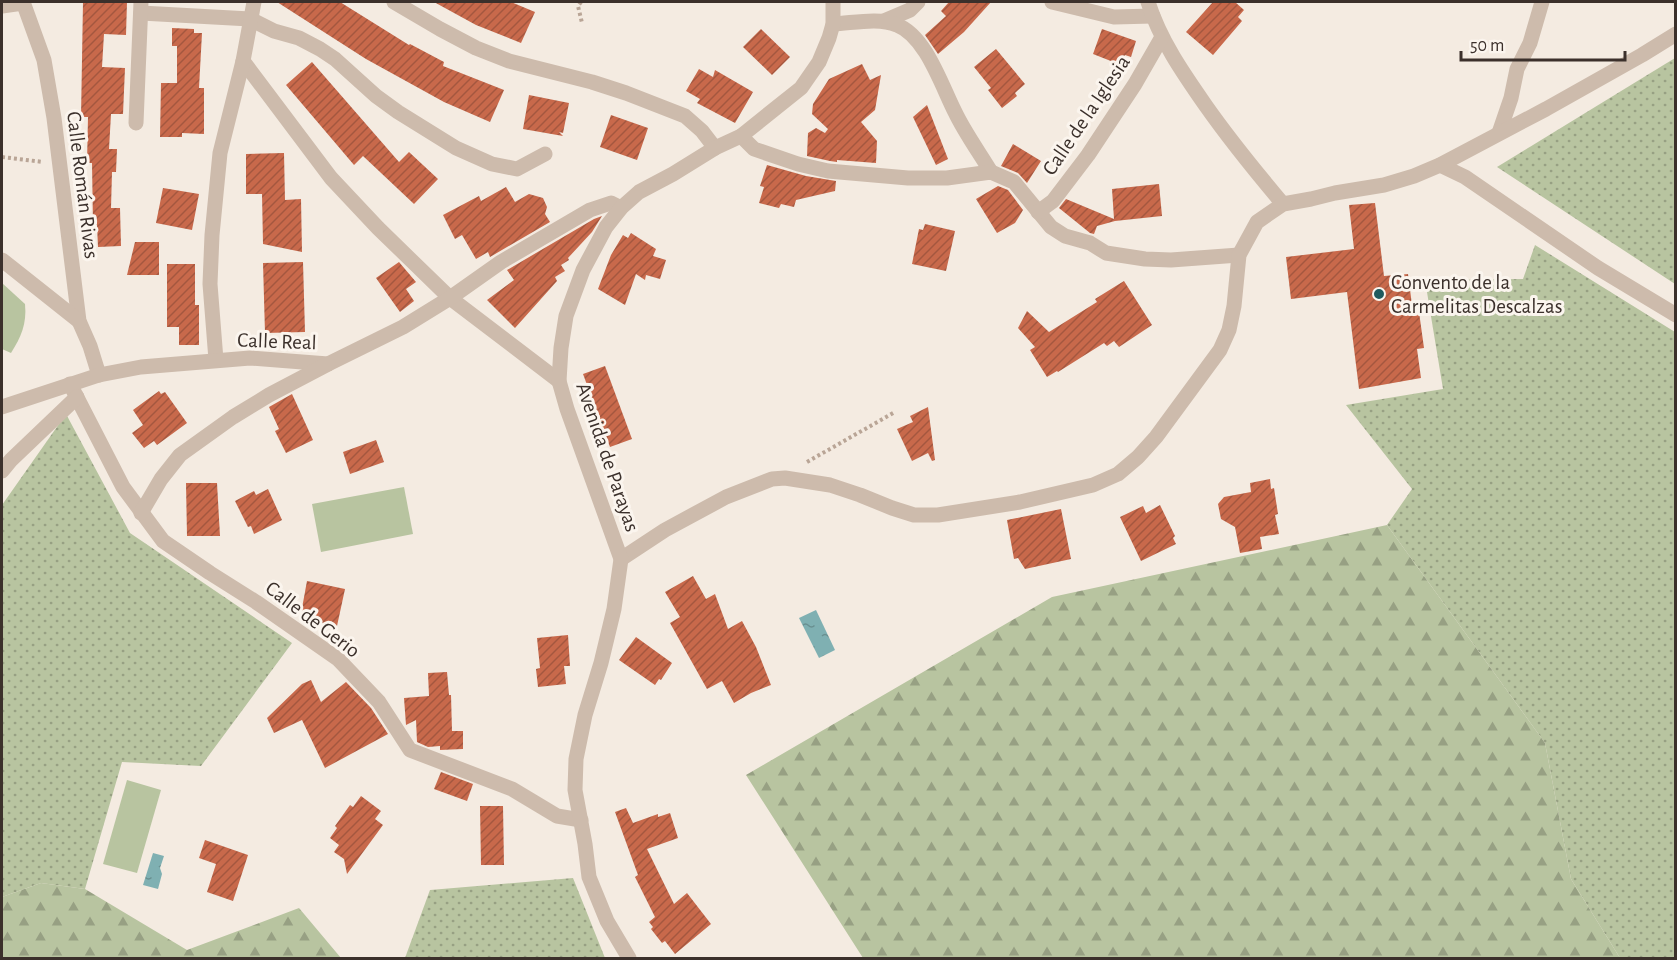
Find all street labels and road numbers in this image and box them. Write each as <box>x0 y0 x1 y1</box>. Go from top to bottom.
street label: Calle de la Iglesia <box>1039 51 1134 179</box>
street label: Calle Román Rivas <box>63 110 102 260</box>
street label: Calle Real <box>237 330 317 353</box>
street label: Avenida de Parayas <box>572 380 643 534</box>
street label: Calle de Gerio <box>262 577 364 662</box>

